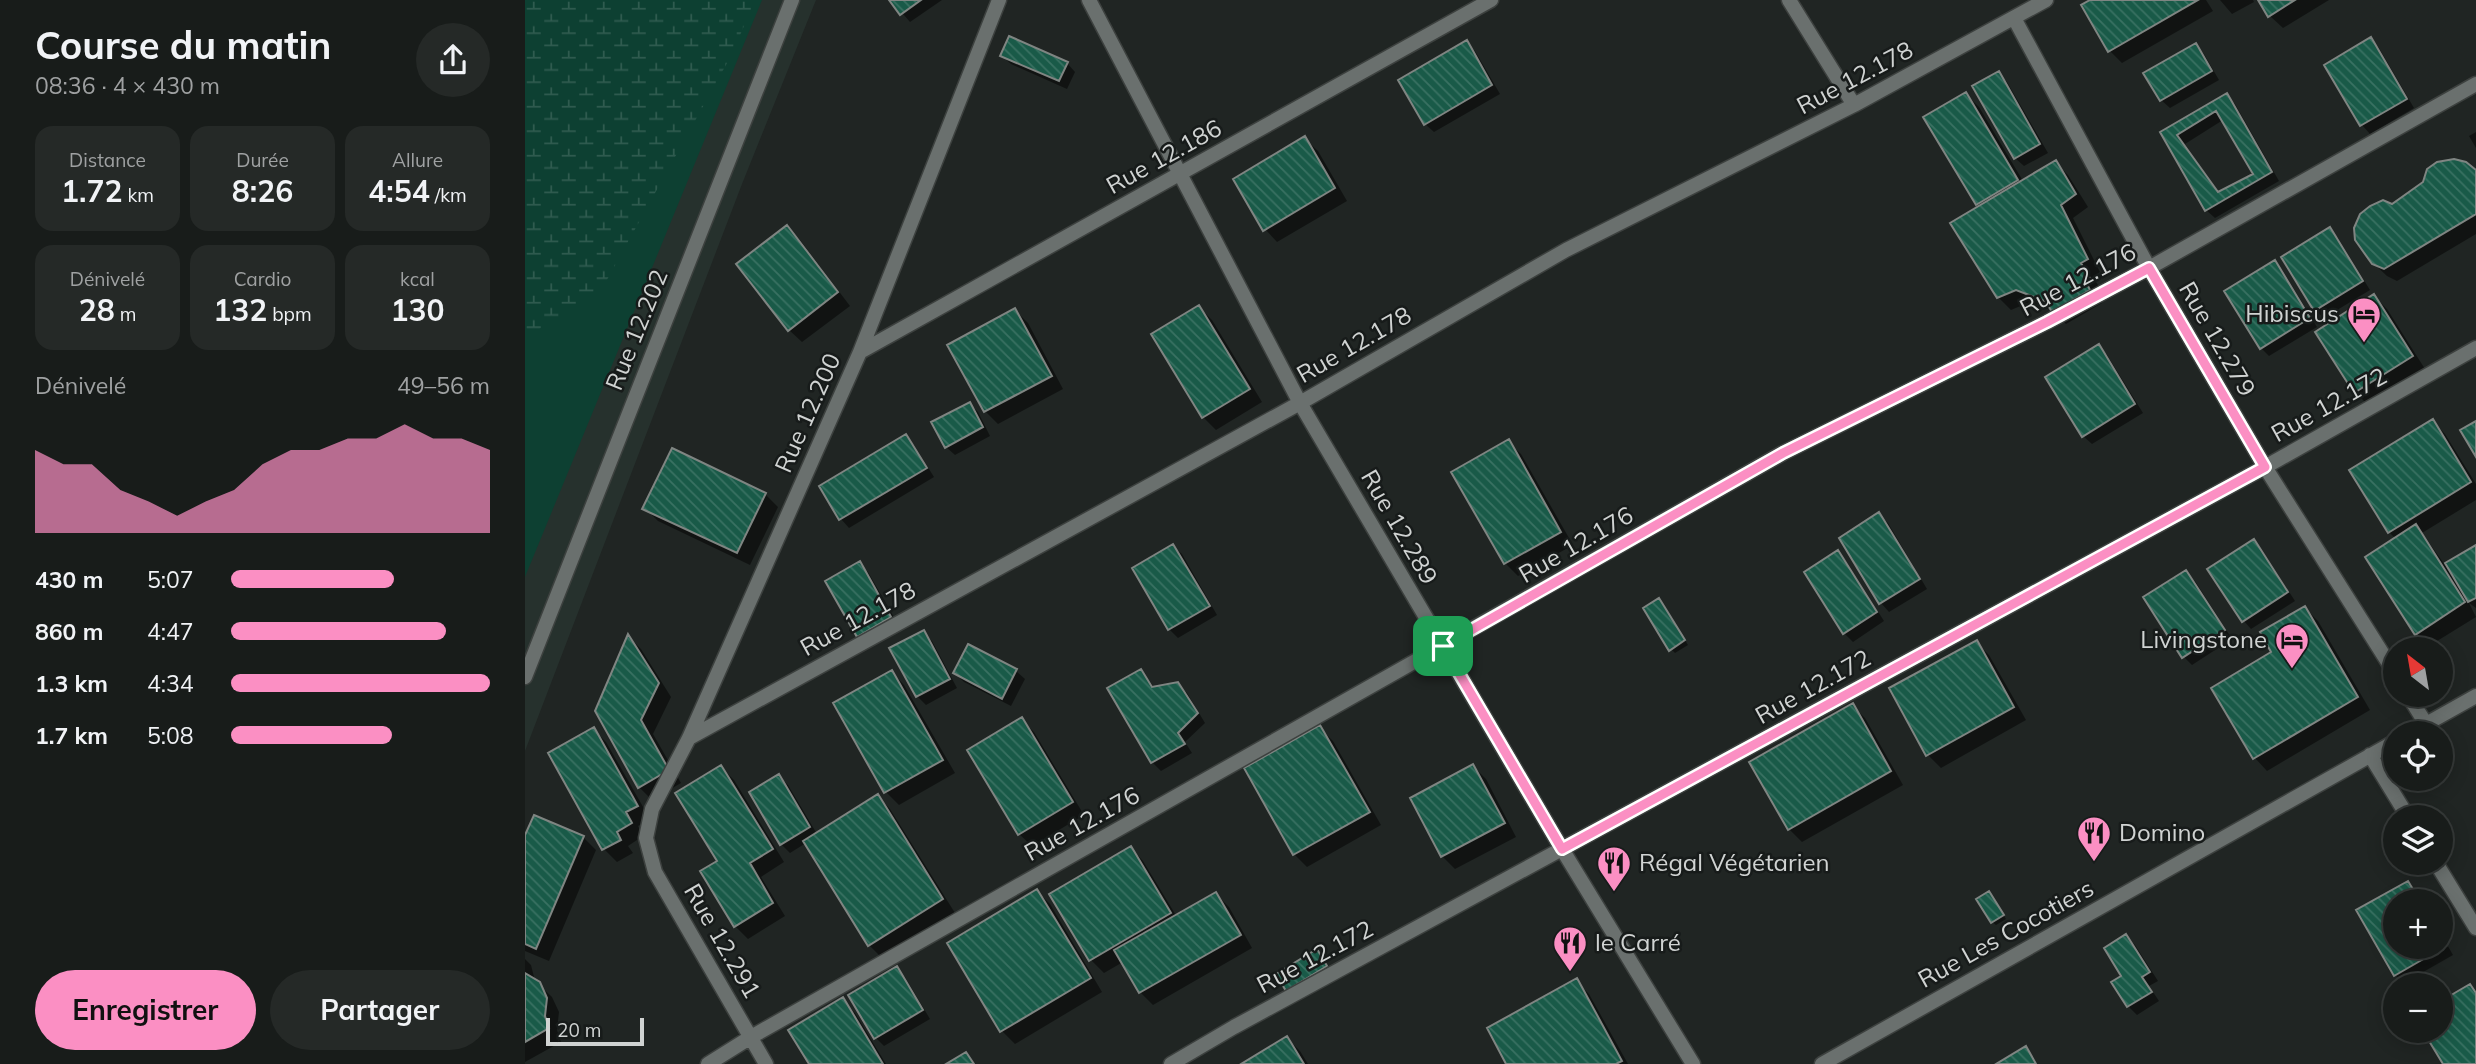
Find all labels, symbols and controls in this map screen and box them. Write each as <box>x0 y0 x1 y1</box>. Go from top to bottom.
text: Course du matin <box>35 21 331 69</box>
button: share <box>416 23 490 97</box>
street label: Rue 12.178 <box>1791 34 1918 120</box>
text: 08:36 · 4 × 430 m <box>35 71 220 100</box>
street label: Rue 12.186 <box>1101 112 1226 200</box>
text: Distance <box>69 148 146 172</box>
text: Durée <box>236 148 289 172</box>
text: Allure <box>392 148 443 172</box>
text: 1.72 <box>61 172 123 210</box>
text: 8:26 <box>232 172 293 210</box>
text: 4:54 <box>368 172 430 210</box>
text: km <box>123 183 154 207</box>
text: /km <box>430 183 467 207</box>
street label: Rue 12.176 <box>2014 236 2141 322</box>
street label: Rue 12.202 <box>598 265 674 394</box>
text: Dénivelé <box>70 267 145 291</box>
text: Cardio <box>234 267 291 291</box>
text: kcal <box>400 267 435 291</box>
street label: Rue 12.279 <box>2173 276 2263 401</box>
text: 28 <box>79 291 115 329</box>
text: 132 <box>213 291 267 329</box>
text: 130 <box>391 291 445 329</box>
hotel icon: Hibiscus <box>2345 295 2383 344</box>
place label: Hibiscus <box>2245 298 2339 328</box>
street label: Rue 12.178 <box>1291 299 1416 389</box>
text: m <box>115 302 136 326</box>
text: bpm <box>267 302 312 326</box>
street label: Rue 12.200 <box>768 348 847 477</box>
street label: Rue 12.172 <box>2266 360 2391 448</box>
text: Dénivelé <box>35 371 126 400</box>
text: 49–56 m <box>397 371 490 400</box>
street label: Rue 12.289 <box>1355 464 1445 589</box>
street label: Rue 12.176 <box>1513 499 1638 589</box>
text: 430 m <box>35 565 103 594</box>
text: 5:07 <box>147 565 194 594</box>
street label: Rue 12.178 <box>795 574 920 662</box>
pin <box>1413 616 1473 676</box>
text: 860 m <box>35 617 103 646</box>
text: 4:47 <box>147 617 194 646</box>
hotel icon: Livingstone <box>2273 621 2311 670</box>
place label: Livingstone <box>2140 624 2267 654</box>
icon: arrive <box>1424 627 1462 665</box>
north arrow <box>2383 637 2453 707</box>
map controls <box>2383 637 2453 1043</box>
street label: Rue 12.172 <box>1750 642 1875 730</box>
text: 1.3 km <box>35 669 108 698</box>
text: 4:34 <box>147 669 194 698</box>
text: 1.7 km <box>35 721 108 750</box>
text: 5:08 <box>147 721 194 750</box>
button: locate <box>2383 721 2453 791</box>
street label: Rue 12.176 <box>1019 779 1144 867</box>
button: layers <box>2383 805 2453 875</box>
restaurant icon: Domino <box>2075 814 2113 863</box>
place label: Domino <box>2119 817 2205 847</box>
restaurant icon: Régal Végétarien <box>1595 844 1633 893</box>
place label: Régal Végétarien <box>1639 847 1830 877</box>
street label: Rue Les Cocotiers <box>1912 872 2099 994</box>
street label: Rue 12.291 <box>678 878 768 1003</box>
button: + <box>2383 889 2453 959</box>
street label: Rue 12.172 <box>1251 913 1378 999</box>
restaurant icon: le Carré <box>1551 924 1589 973</box>
place label: le Carré <box>1595 927 1681 957</box>
button: Enregistrer <box>35 970 256 1050</box>
button: Partager <box>270 970 490 1050</box>
button: − <box>2383 973 2453 1043</box>
scale bar <box>546 1015 644 1047</box>
text: 20 m <box>557 1018 601 1042</box>

